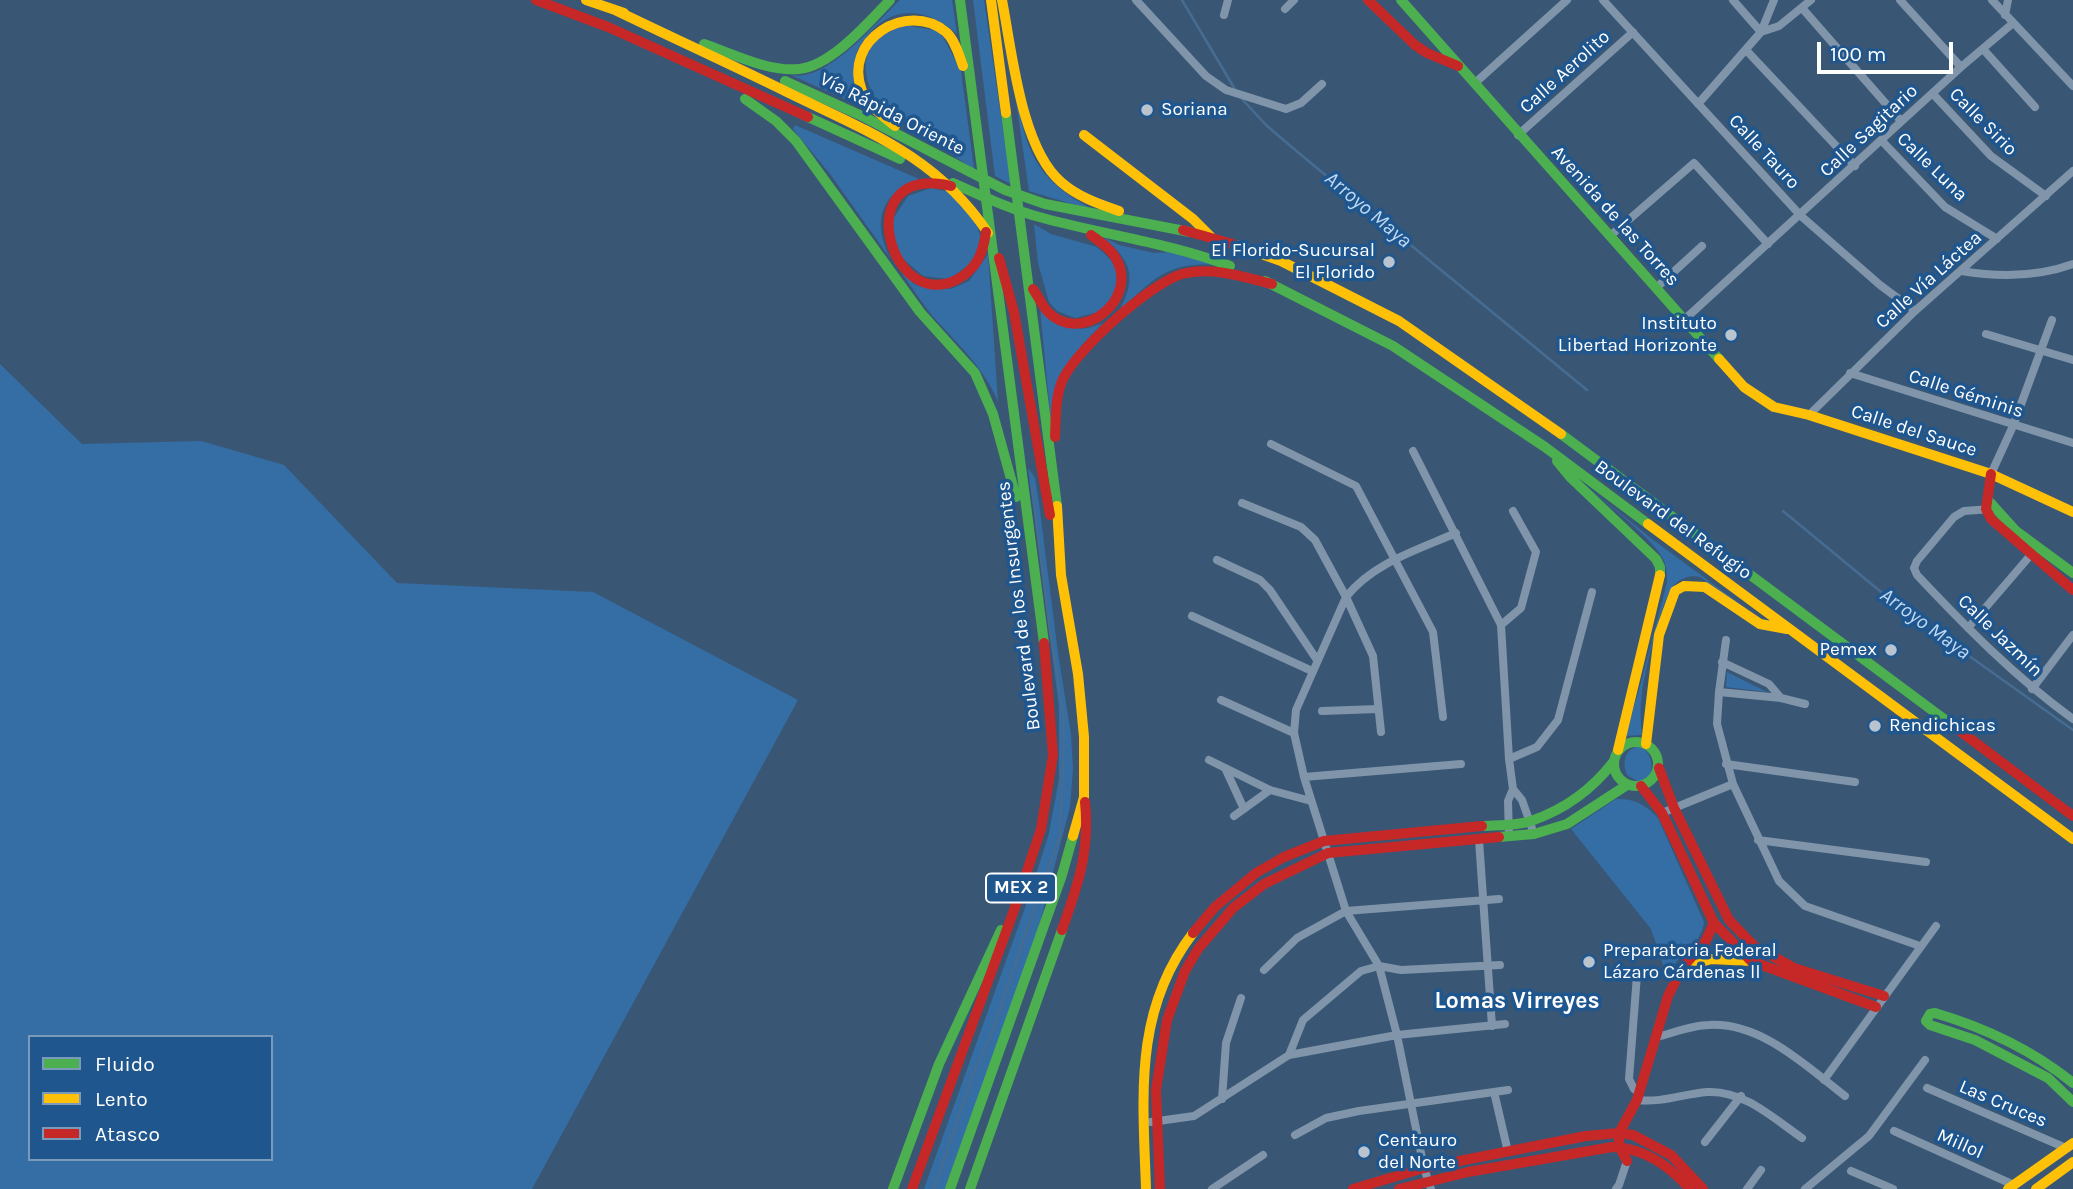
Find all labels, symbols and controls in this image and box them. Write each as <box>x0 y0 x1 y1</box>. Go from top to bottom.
street label: Calle Aerolito <box>1515 26 1615 118</box>
scale bar <box>1821 28 1958 72</box>
text: 100 m <box>1830 42 1887 66</box>
street label: Vía Rápida Oriente <box>816 68 968 160</box>
street label: Calle Sagitario <box>1815 80 1923 182</box>
street label: Calle Sirio <box>1944 83 2022 161</box>
place label: Soriana <box>1161 99 1228 121</box>
marker: Soriana <box>1139 102 1155 118</box>
street label: Calle Tauro <box>1724 110 1804 194</box>
street label: Calle Luna <box>1892 128 1972 206</box>
street label: Avenida de las Torres <box>1546 141 1684 291</box>
water label: Arroyo Maya <box>1319 166 1417 254</box>
street label: Calle Vía Láctea <box>1871 226 1987 334</box>
place label: El Florido-Sucursal El Florido <box>1211 240 1375 284</box>
marker: El Florido-Sucursal El Florido <box>1381 254 1397 270</box>
place label: Instituto Libertad Horizonte <box>1558 313 1717 357</box>
marker: Instituto Libertad Horizonte <box>1723 327 1739 343</box>
street label: Calle Géminis <box>1906 365 2026 423</box>
street label: Calle del Sauce <box>1848 400 1980 462</box>
street label: Boulevard del Refugio <box>1590 455 1756 585</box>
street label: Boulevard de los Insurgentes <box>992 480 1046 732</box>
water label: Arroyo Maya <box>1875 583 1975 665</box>
street label: Calle Jazmín <box>1953 590 2047 682</box>
place label: Pemex <box>1819 639 1877 661</box>
marker: Pemex <box>1883 642 1899 658</box>
place label: Rendichicas <box>1889 715 1996 737</box>
marker: Rendichicas <box>1867 718 1883 734</box>
road number: MEX 2 <box>986 874 1056 903</box>
place label: Preparatoria Federal Lázaro Cárdenas ll <box>1603 940 1777 984</box>
marker: Preparatoria Federal Lázaro Cárdenas ll <box>1581 954 1597 970</box>
district label: Lomas Virreyes <box>1434 987 1600 1015</box>
legend <box>28 1035 273 1161</box>
text: Fluido <box>95 1052 155 1076</box>
street label: Las Cruces <box>1956 1075 2050 1133</box>
text: Lento <box>95 1087 148 1111</box>
text: Atasco <box>95 1122 160 1146</box>
street label: Millol <box>1933 1124 1987 1164</box>
place label: Centauro del Norte <box>1378 1130 1457 1174</box>
marker: Centauro del Norte <box>1356 1144 1372 1160</box>

